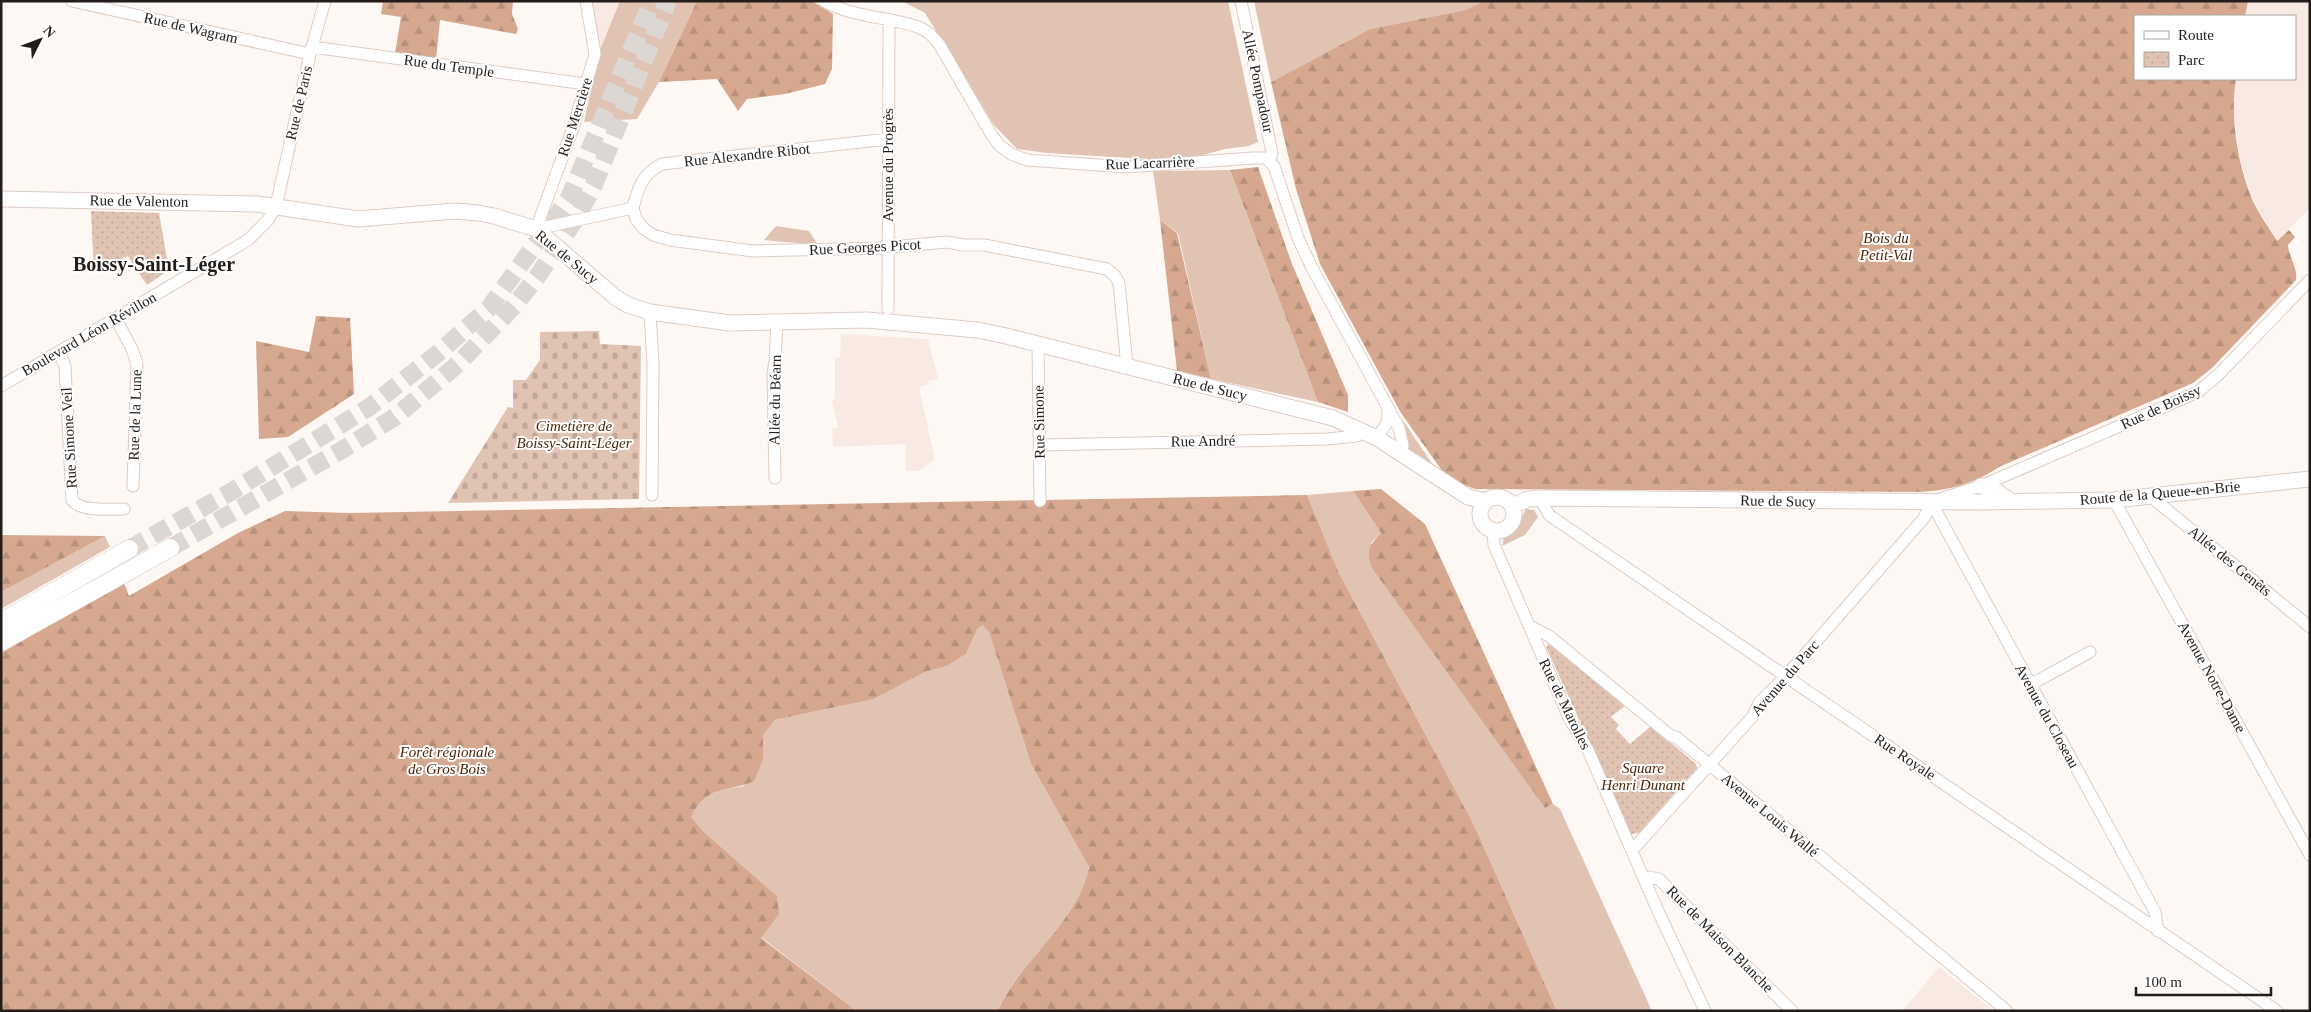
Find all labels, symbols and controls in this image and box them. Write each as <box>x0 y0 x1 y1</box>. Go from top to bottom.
street label: Rue de Wagram <box>142 9 240 47</box>
north arrow <box>15 15 65 65</box>
legend <box>2134 15 2296 80</box>
text: N <box>40 23 58 40</box>
text: Route <box>2178 27 2214 43</box>
street label: Allée Pompadour <box>1239 28 1277 134</box>
street label: Rue du Temple <box>403 52 496 80</box>
text: Parc <box>2178 52 2205 68</box>
street label: Rue de Paris <box>283 64 315 142</box>
street label: Rue Mercière <box>555 75 595 158</box>
street label: Avenue du Progrès <box>880 108 896 222</box>
street label: Rue Alexandre Ribot <box>683 140 812 170</box>
street label: Rue Lacarrière <box>1105 153 1195 173</box>
street label: Rue de Valenton <box>89 192 189 210</box>
street label: Rue de Sucy <box>533 227 602 287</box>
park label: Bois du Petit-Val <box>1859 230 1912 263</box>
street label: Rue Georges Picot <box>809 236 922 258</box>
district label: Boissy-Saint-Léger <box>73 253 235 276</box>
street label: Boulevard Léon Révillon <box>19 289 159 379</box>
street label: Allée du Béarn <box>766 354 784 446</box>
street label: Rue de la Lune <box>125 369 145 461</box>
street label: Rue de Sucy <box>1171 370 1249 404</box>
street label: Rue de Boissy <box>2118 381 2204 433</box>
street label: Rue Simone <box>1030 385 1048 459</box>
street label: Rue Simone Veil <box>58 387 80 489</box>
park label: Cimetière de Boissy-Saint-Léger <box>517 418 632 451</box>
street label: Rue André <box>1171 432 1236 450</box>
street label: Route de la Queue-en-Brie <box>2079 478 2241 508</box>
street label: Rue de Sucy <box>1740 492 1817 510</box>
street label: Allée des Genêts <box>2185 523 2275 599</box>
street label: Avenue Notre-Dame <box>2175 619 2249 736</box>
street label: Avenue du Parc <box>1748 637 1822 719</box>
street label: Rue de Marolles <box>1536 656 1594 752</box>
street label: Avenue du Closeau <box>2012 661 2082 771</box>
street label: Rue Royale <box>1871 731 1939 784</box>
park label: Forêt régionale de Gros Bois <box>399 744 495 777</box>
park label: Square Henri Dunant <box>1600 760 1686 793</box>
street label: Avenue Louis Wallé <box>1718 770 1822 860</box>
street label: Rue de Maison Blanche <box>1664 883 1777 996</box>
scale bar <box>2136 964 2271 996</box>
text: 100 m <box>2144 974 2182 990</box>

